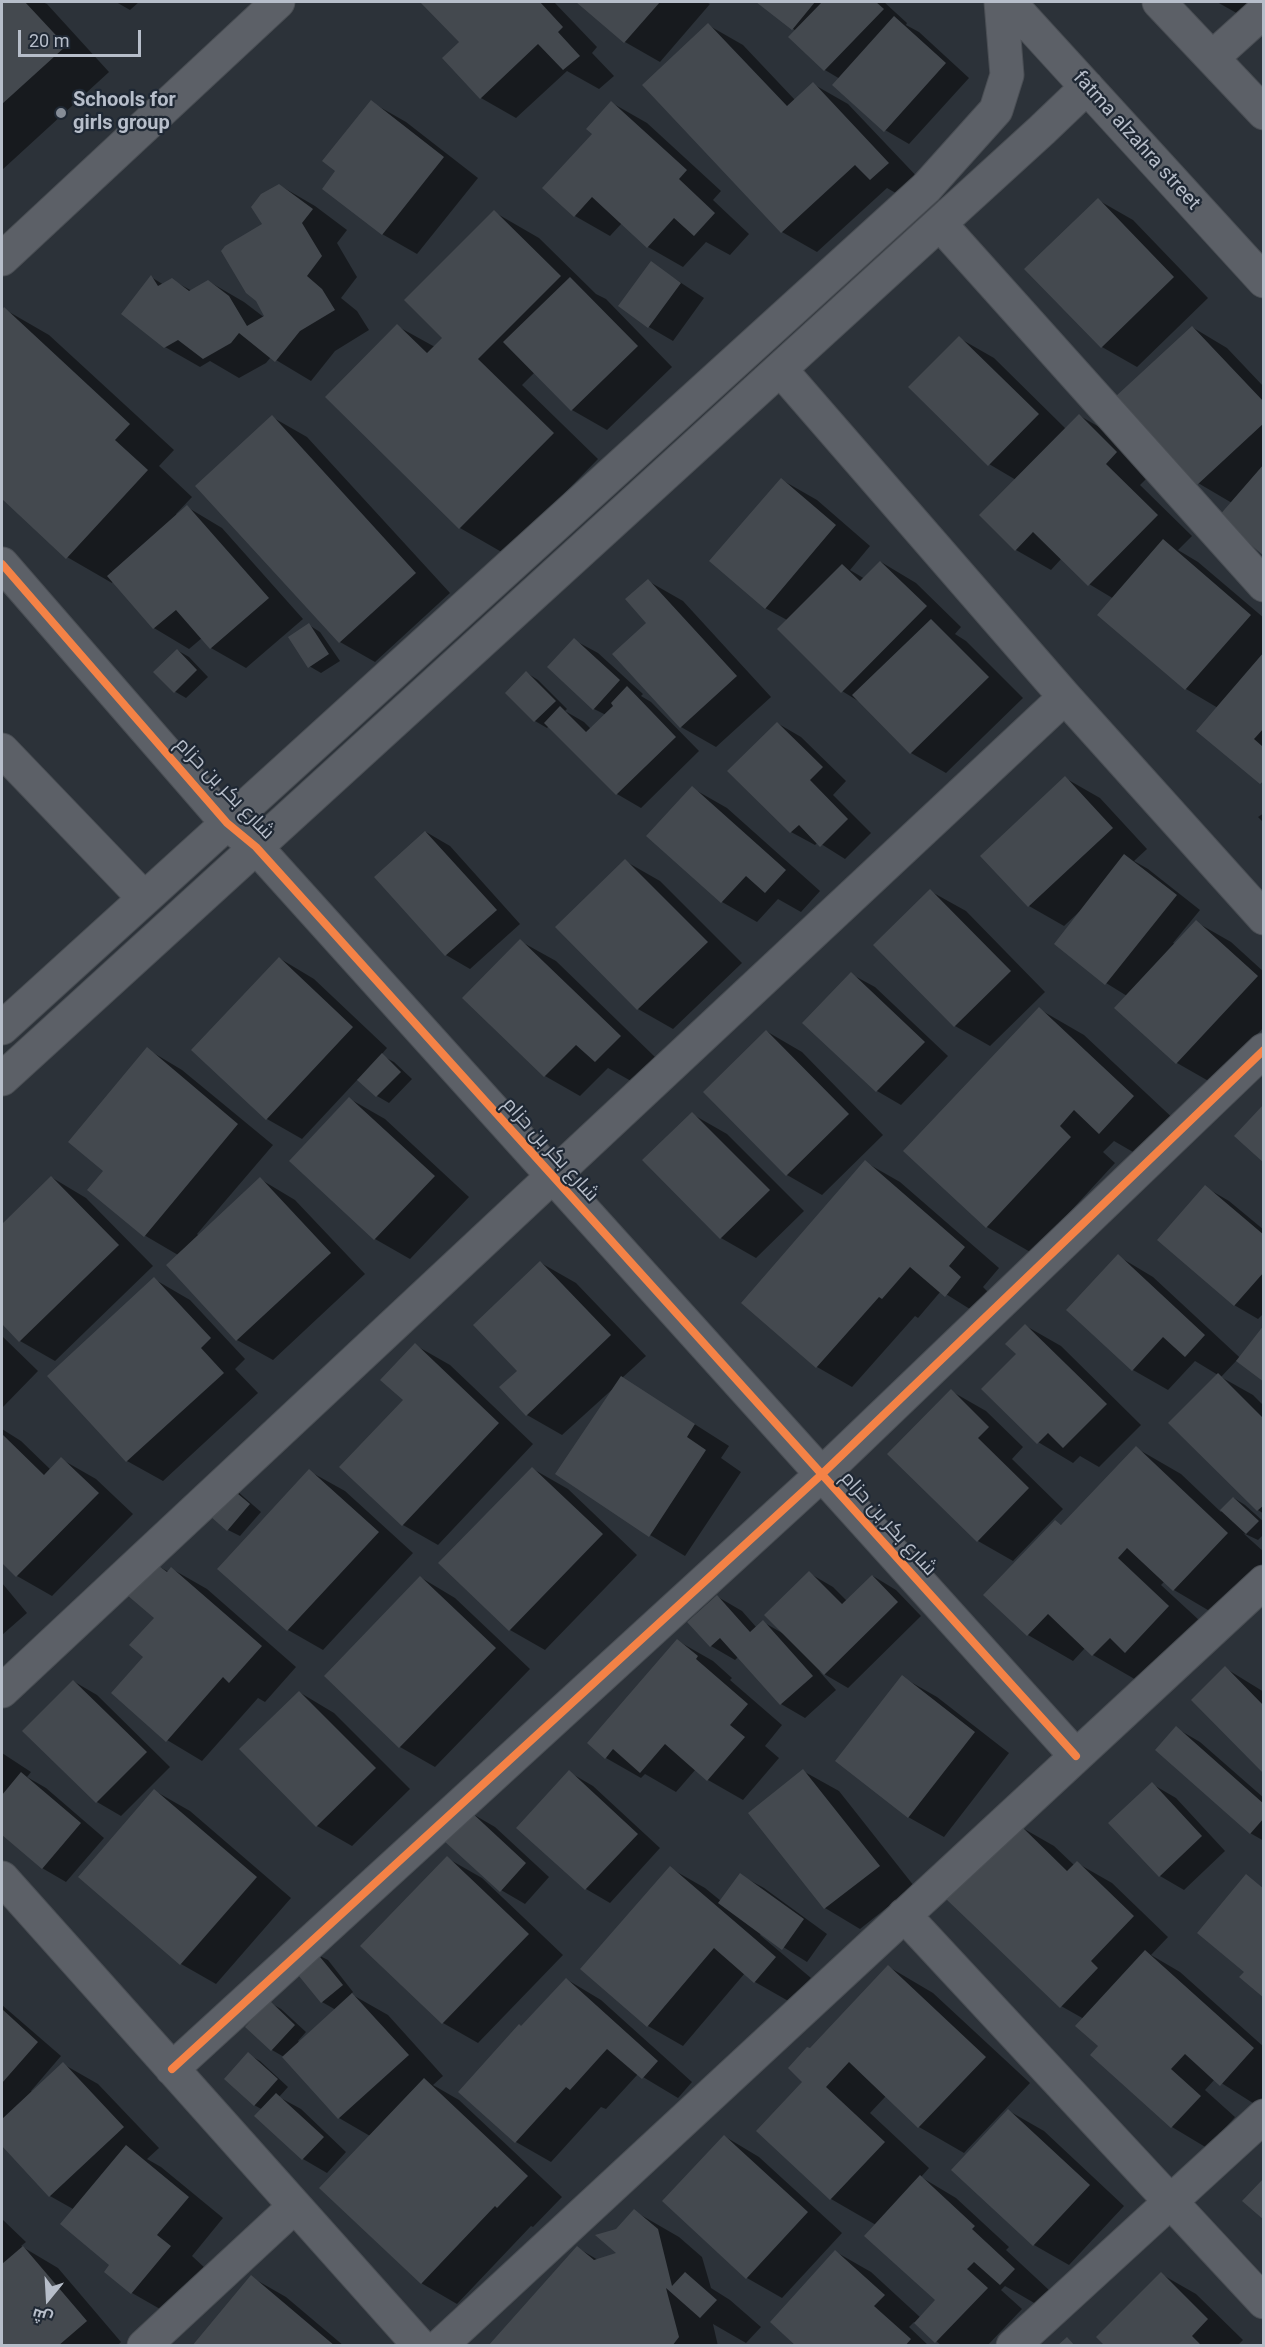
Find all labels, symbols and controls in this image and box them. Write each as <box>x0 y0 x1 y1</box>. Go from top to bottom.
scale bar <box>21 18 144 56</box>
text: 20 m <box>29 30 69 51</box>
street label: fatma alzahra street <box>1067 67 1205 215</box>
place label: Schools for girls group <box>73 89 176 136</box>
marker: Schools for girls group <box>54 106 68 120</box>
street label: شارع بكر بن حزام <box>169 733 279 845</box>
street label: شارع بكر بن حزام <box>497 1093 603 1207</box>
street label: شارع بكر بن حزام <box>835 1467 941 1581</box>
north arrow <box>18 2269 78 2329</box>
text: ش <box>30 2304 55 2329</box>

